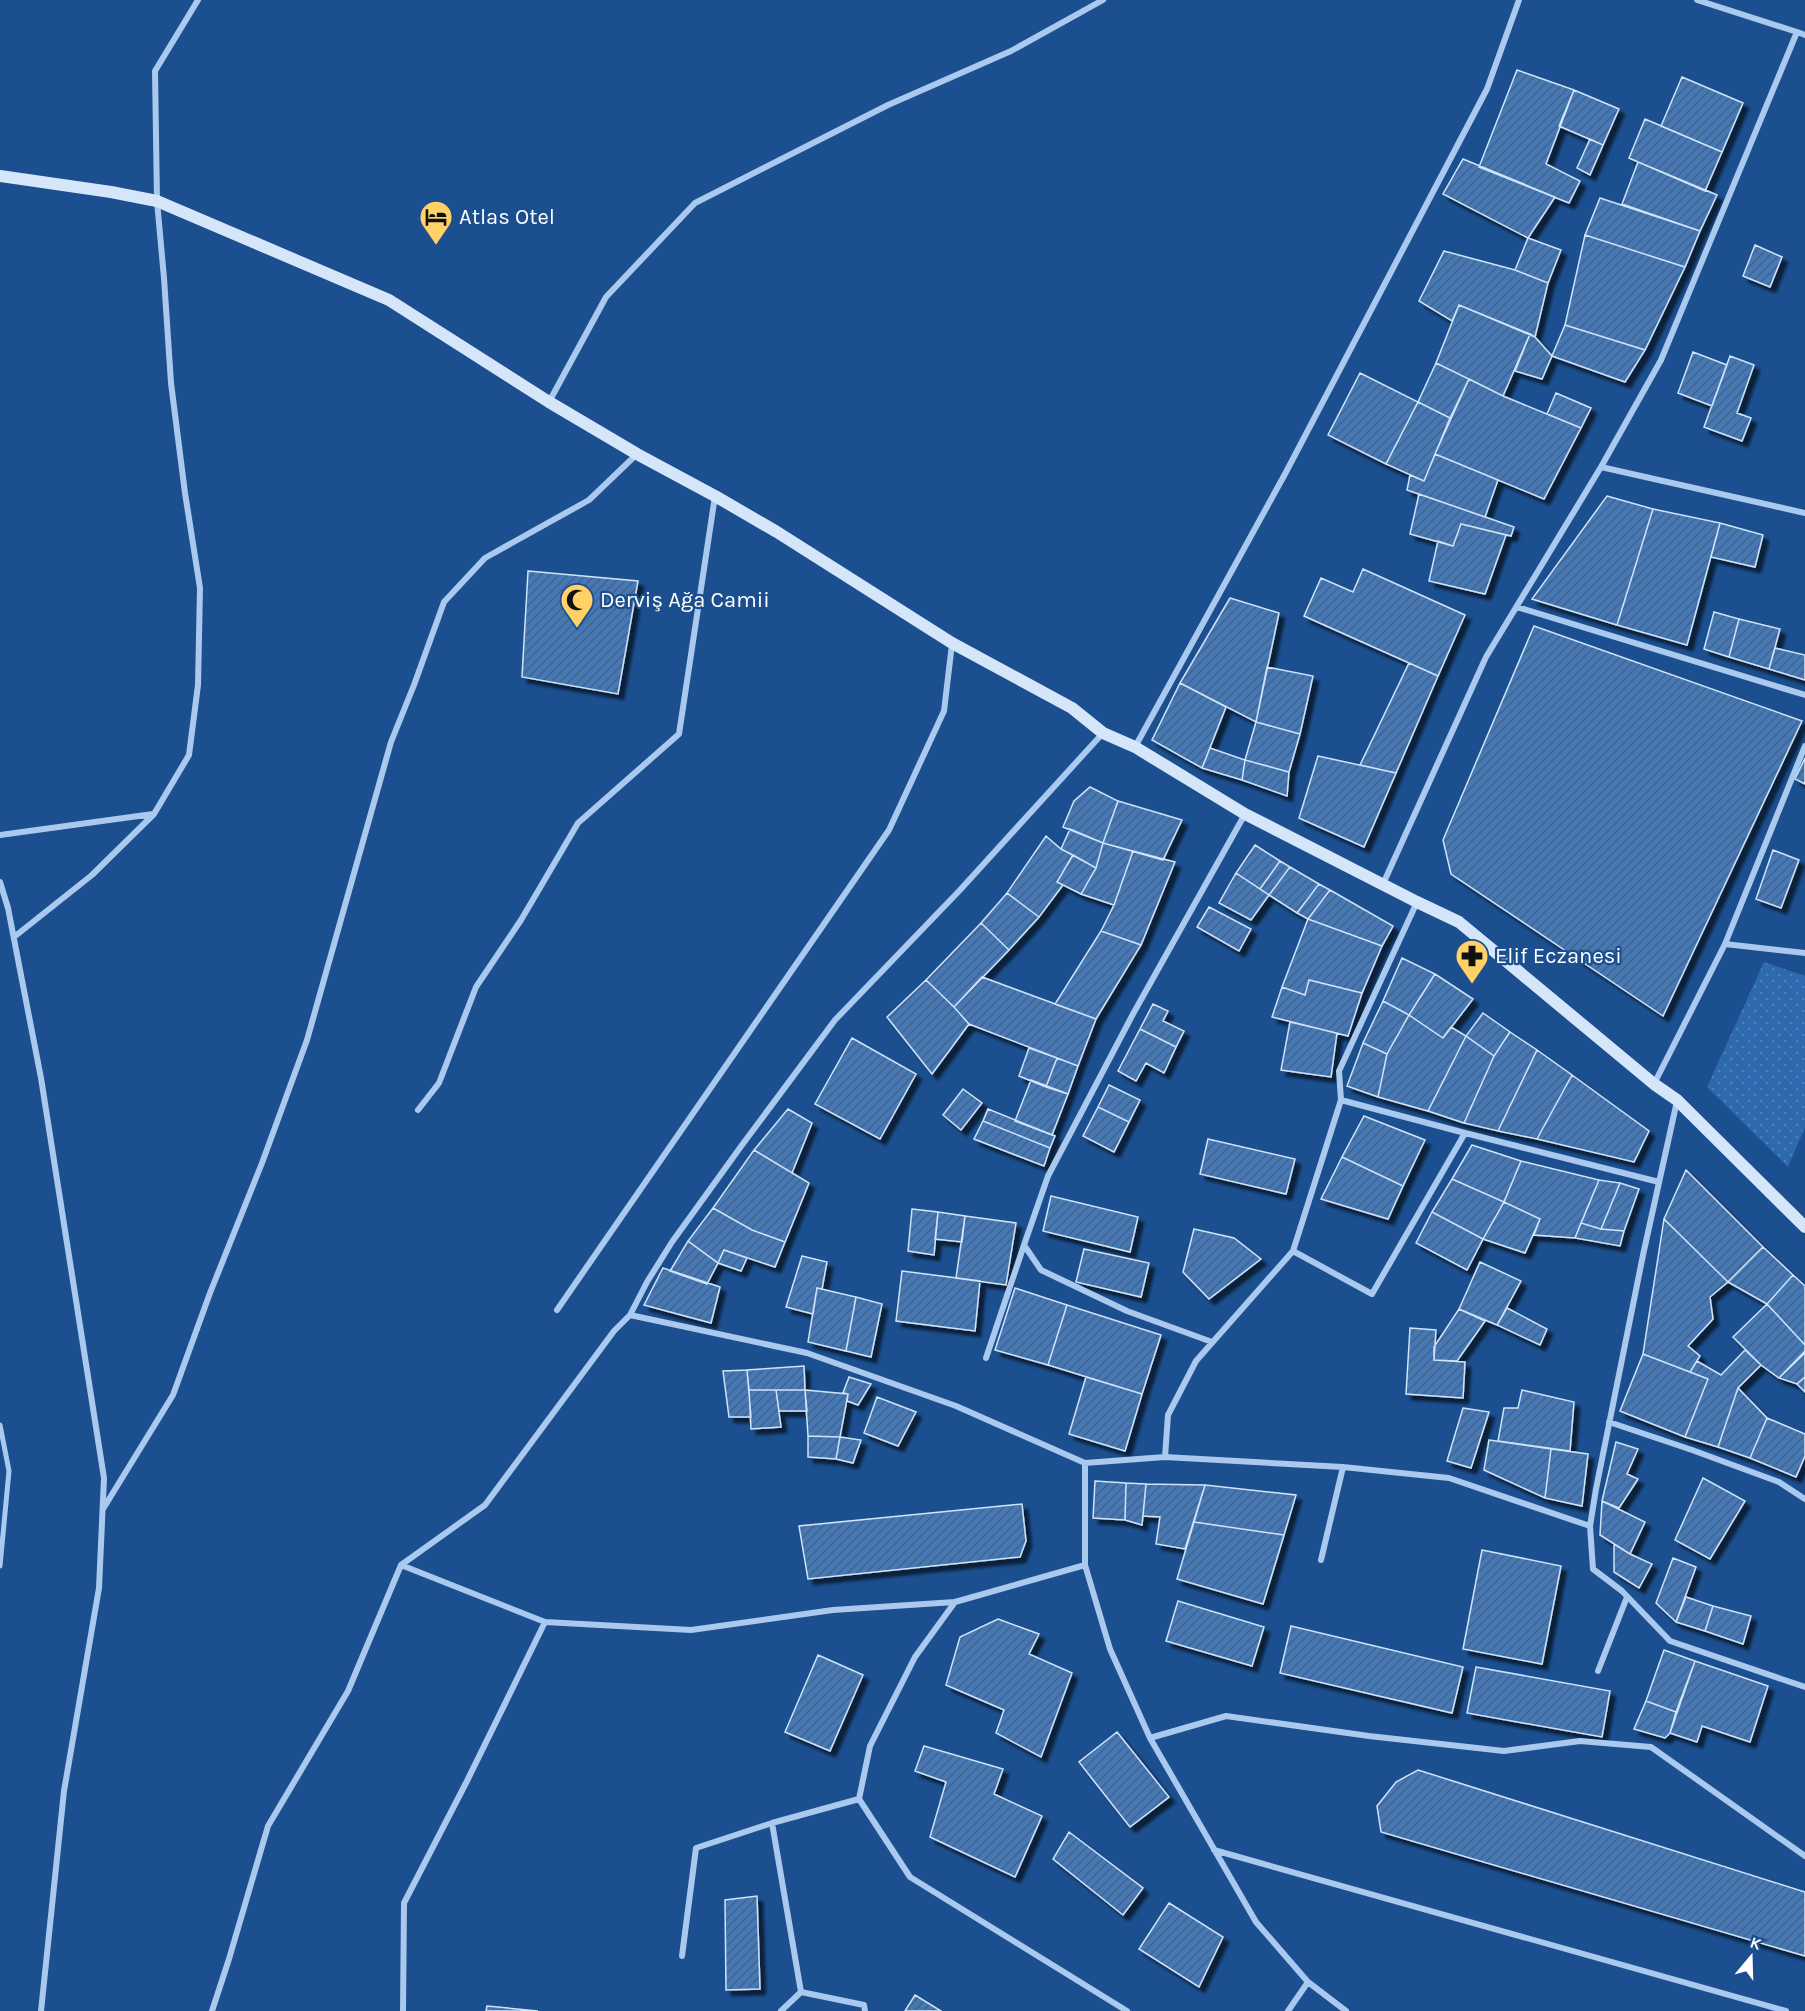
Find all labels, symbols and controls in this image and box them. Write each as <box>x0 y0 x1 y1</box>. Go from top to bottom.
hotel icon: Atlas Otel <box>418 199 454 246</box>
place label: Atlas Otel <box>459 204 555 230</box>
mosque icon: Derviş Ağa Camii <box>559 582 595 629</box>
place label: Derviş Ağa Camii <box>600 587 770 613</box>
pharmacy icon: Elif Eczanesi <box>1454 938 1490 985</box>
place label: Elif Eczanesi <box>1495 943 1622 969</box>
north arrow <box>1721 1927 1781 1987</box>
text: K <box>1748 1933 1764 1954</box>

